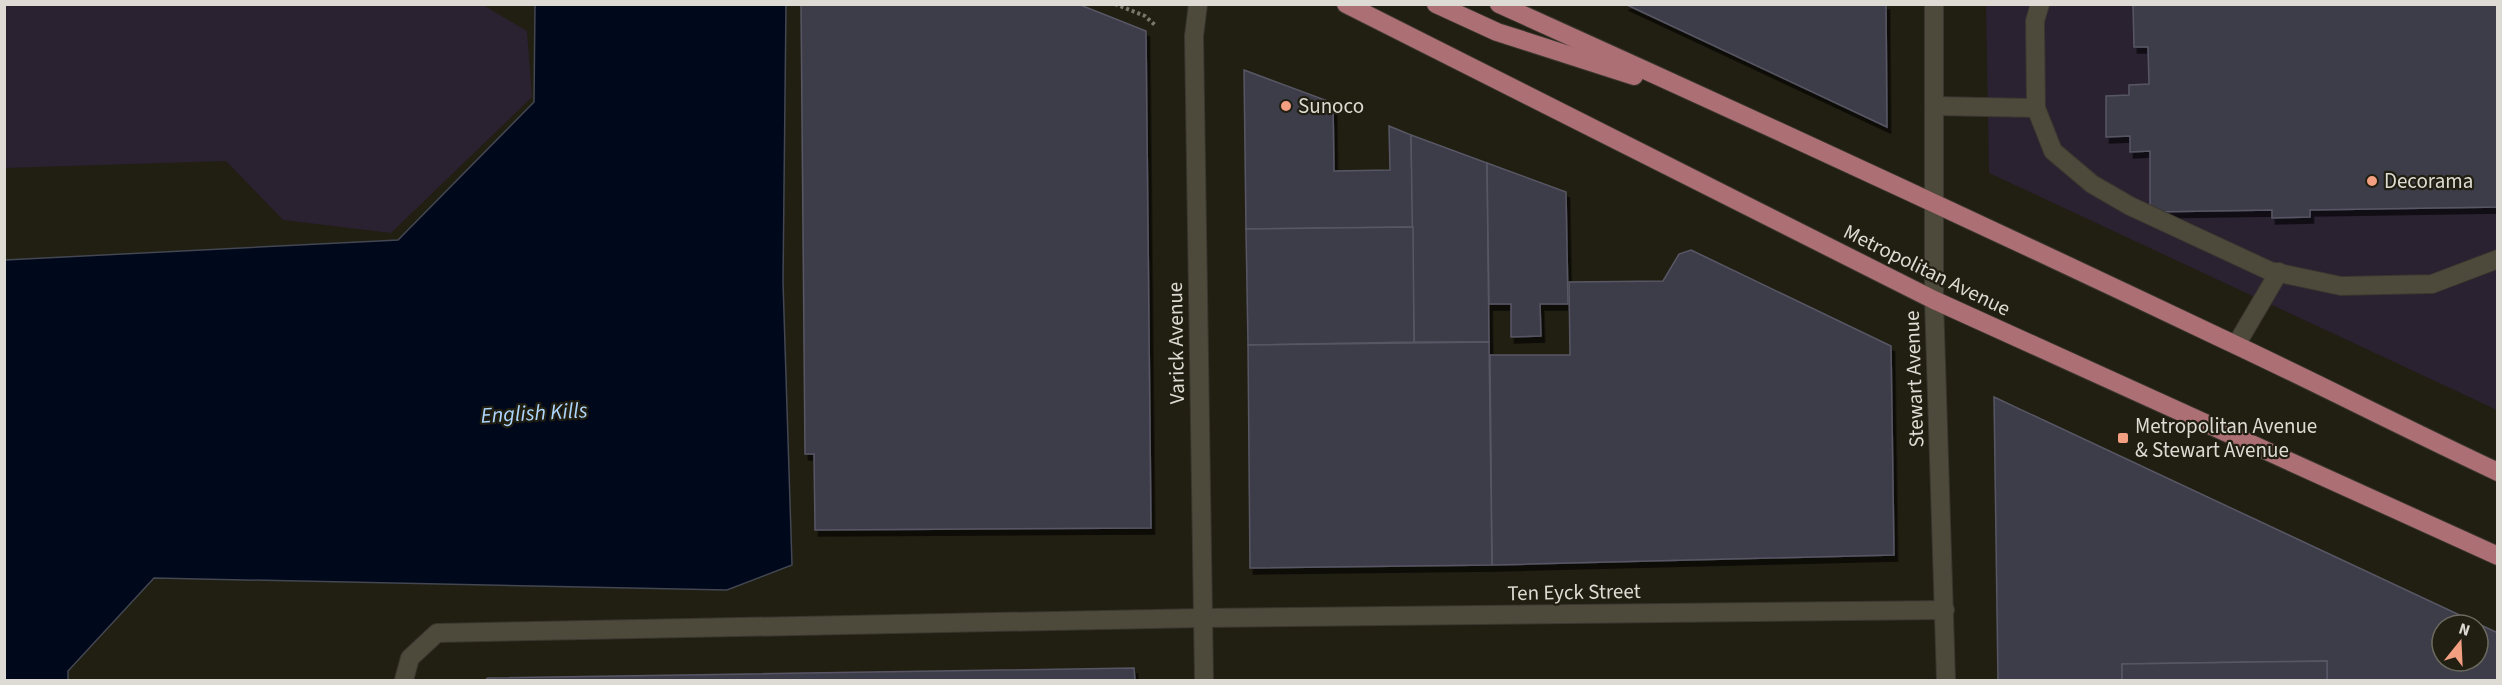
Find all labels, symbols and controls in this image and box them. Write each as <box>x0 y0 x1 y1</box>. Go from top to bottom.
place label: Sunoco <box>1298 91 1364 121</box>
marker: Sunoco <box>1279 99 1293 113</box>
place label: Decorama <box>2384 166 2473 196</box>
marker: Decorama <box>2365 174 2379 188</box>
street label: Metropolitan Avenue <box>1839 217 2015 323</box>
street label: Varick Avenue <box>1160 282 1192 404</box>
street label: Stewart Avenue <box>1897 310 1931 448</box>
water label: English Kills <box>480 394 588 432</box>
place label: Metropolitan Avenue & Stewart Avenue <box>2135 411 2317 465</box>
marker: Metropolitan Avenue & Stewart Avenue <box>2116 431 2130 445</box>
street label: Ten Eyck Street <box>1507 576 1641 608</box>
north arrow <box>2430 613 2490 673</box>
text: N <box>2456 618 2473 642</box>

